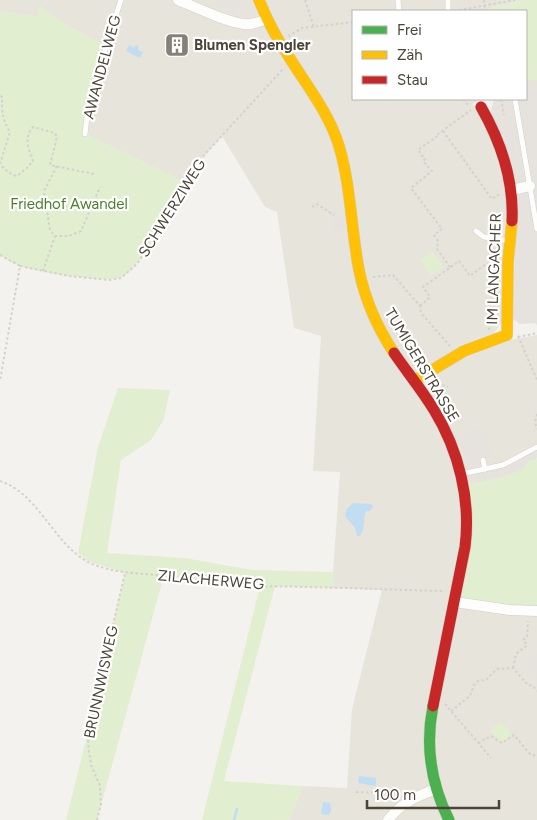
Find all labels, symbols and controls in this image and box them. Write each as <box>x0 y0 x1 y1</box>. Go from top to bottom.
legend <box>352 10 527 100</box>
street label: AWANDELWEG <box>79 13 125 121</box>
text: Frei <box>397 21 422 39</box>
building icon: Blumen Spengler <box>164 32 190 58</box>
place label: Blumen Spengler <box>194 36 311 54</box>
text: Zäh <box>397 46 423 64</box>
text: Stau <box>397 71 428 89</box>
street label: SCHWERZIWEG <box>135 156 209 260</box>
park label: Friedhof Awandel <box>10 195 128 213</box>
street label: IM LANGACHER <box>483 213 505 325</box>
street label: TUMIGERSTRASSE <box>381 305 463 425</box>
street label: ZILACHERWEG <box>157 566 265 594</box>
street label: BRUNNWISWEG <box>80 624 122 740</box>
scale bar <box>367 778 500 810</box>
text: 100 m <box>374 786 416 804</box>

